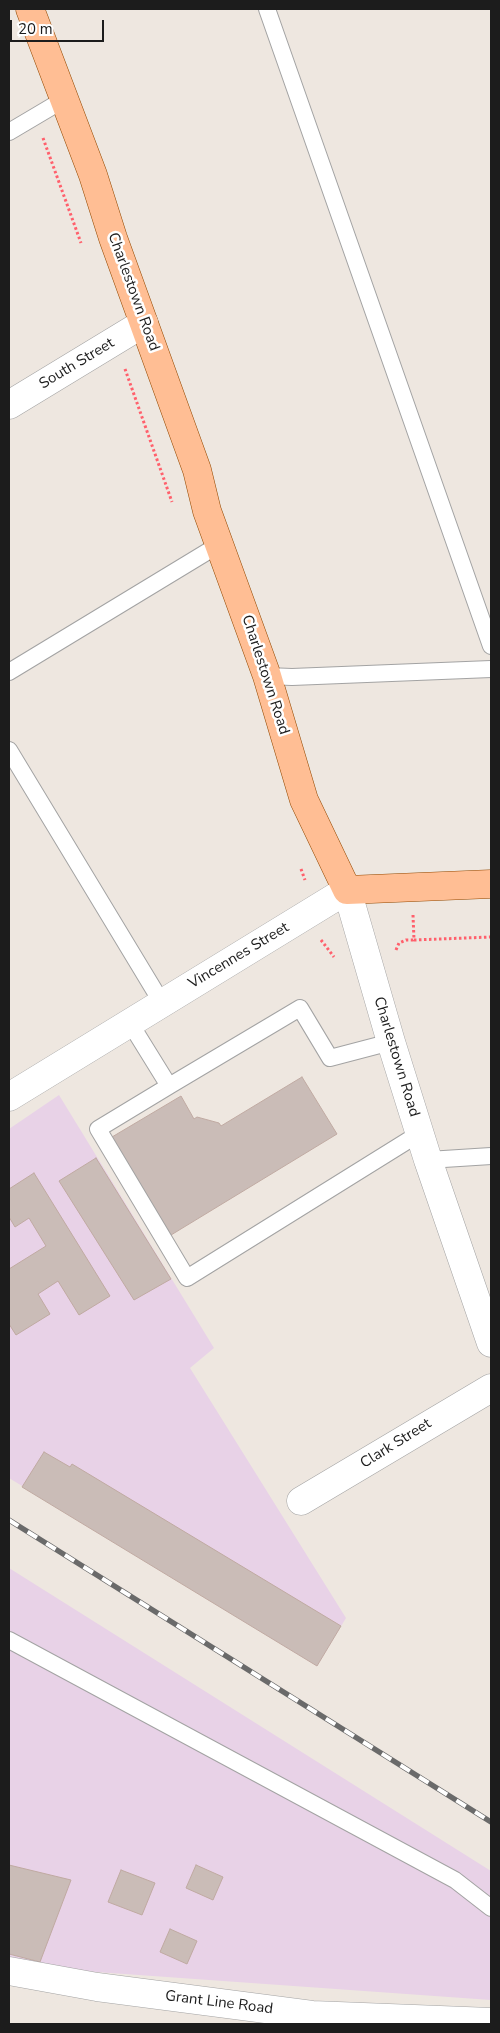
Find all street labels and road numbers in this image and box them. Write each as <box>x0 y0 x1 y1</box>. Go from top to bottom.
street label: Charlestown Road <box>103 230 163 354</box>
street label: South Street <box>36 335 118 393</box>
street label: Charlestown Road <box>237 613 293 737</box>
street label: Vincennes Street <box>185 919 293 993</box>
street label: Charlestown Road <box>369 995 423 1119</box>
street label: Clark Street <box>357 1415 435 1473</box>
street label: Grant Line Road <box>164 1987 274 2019</box>

